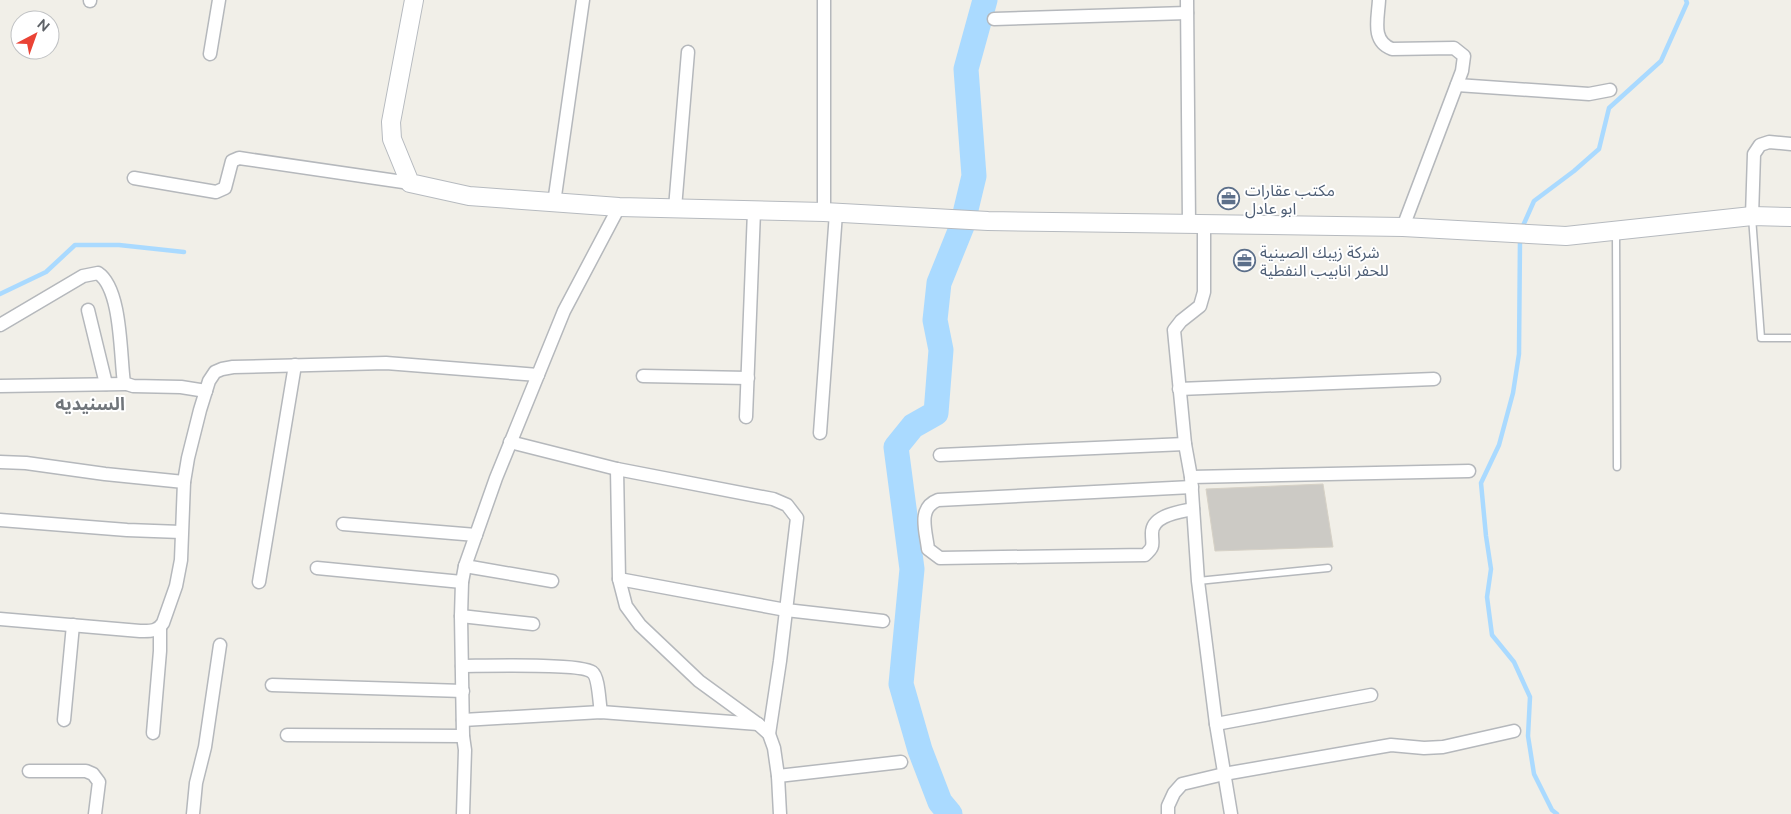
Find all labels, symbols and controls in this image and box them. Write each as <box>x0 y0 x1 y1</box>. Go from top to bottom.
north arrow <box>10 10 60 60</box>
text: N <box>34 16 53 35</box>
place label: مكتب عقارات ابو عادل <box>1245 181 1335 219</box>
office icon: مكتب عقارات ابو عادل <box>1217 187 1241 211</box>
place label: شركة زيبك الصينية للحفر انابيب النفطية <box>1260 243 1389 280</box>
office icon: شركة زيبك الصينية للحفر انابيب النفطية <box>1232 249 1256 273</box>
district label: السنيديه <box>55 393 125 414</box>

